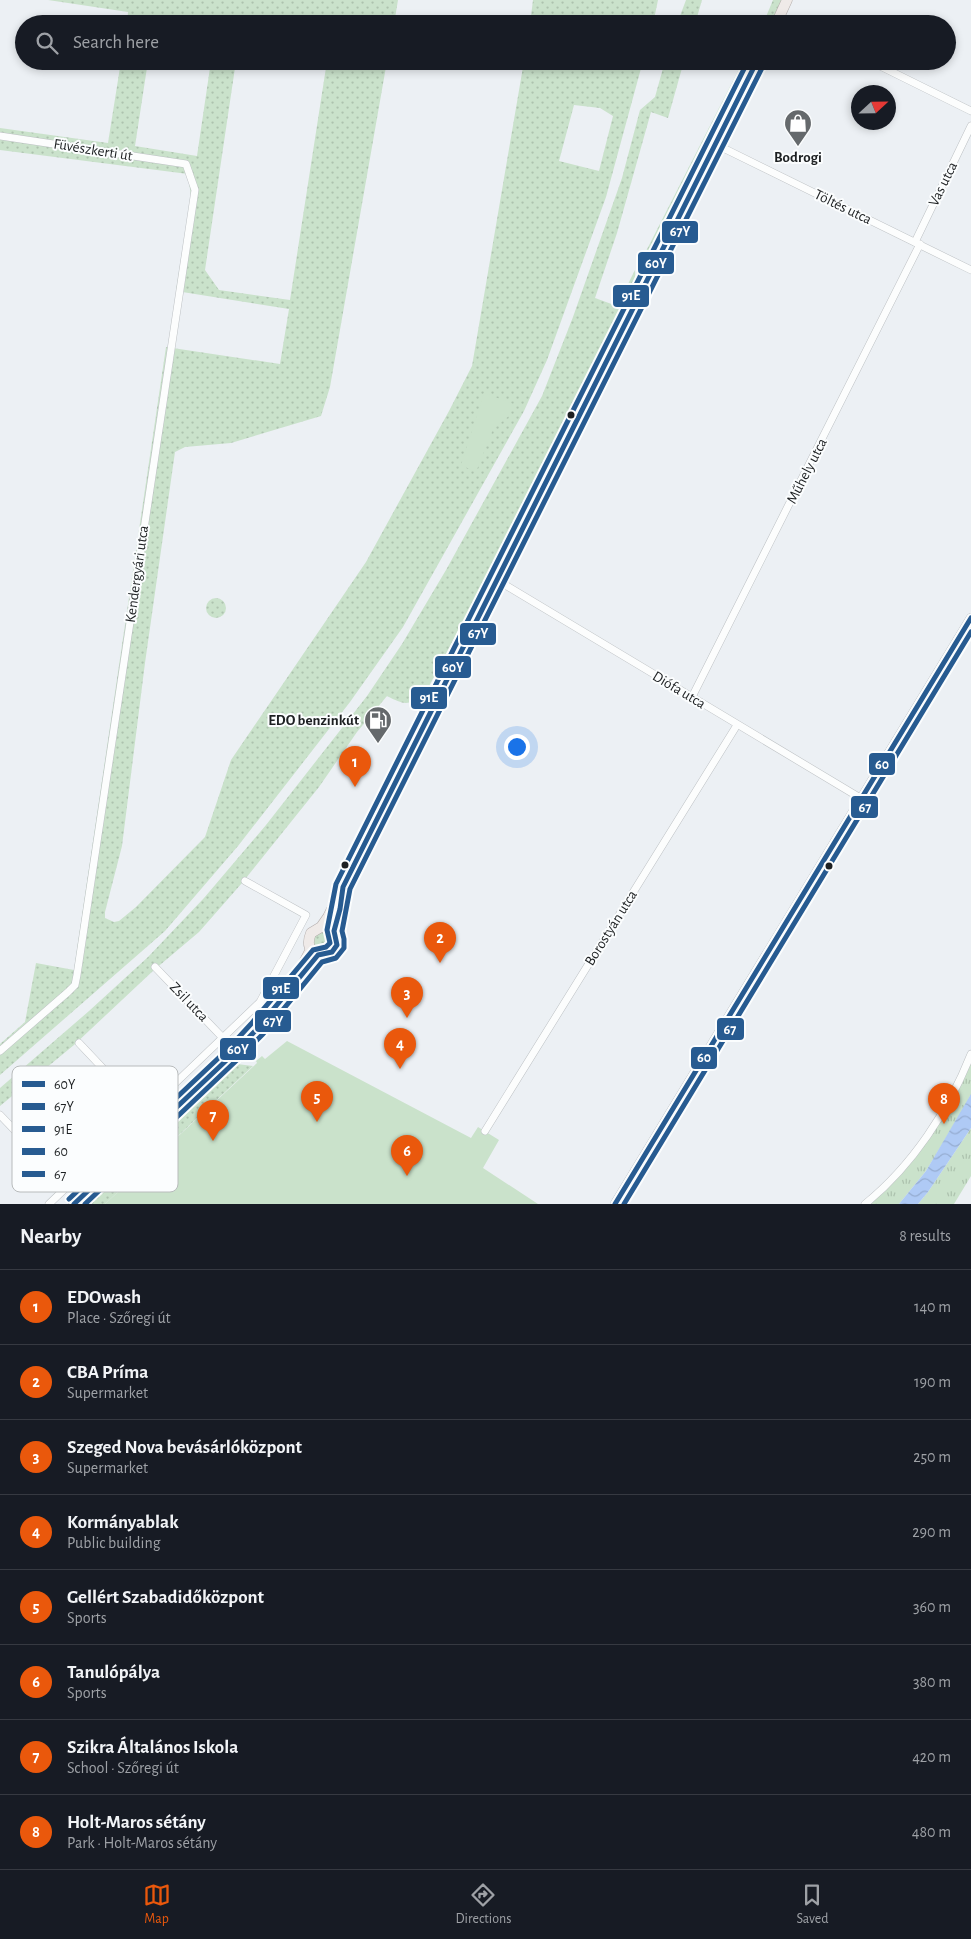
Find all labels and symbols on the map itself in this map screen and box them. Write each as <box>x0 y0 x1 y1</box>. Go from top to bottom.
north arrow <box>851 85 896 130</box>
shop icon: Bodrogi <box>783 108 813 147</box>
street label: Füvészkerti út <box>52 136 134 164</box>
place label: Bodrogi <box>774 150 822 165</box>
street label: Vas utca <box>926 159 960 209</box>
street label: Töltés utca <box>812 187 874 227</box>
line badge: 67Y <box>661 220 699 244</box>
text: 67Y <box>670 225 690 239</box>
line badge: 60Y <box>637 251 675 275</box>
text: 60Y <box>645 257 667 271</box>
line badge: 91E <box>612 284 650 308</box>
text: 91E <box>622 289 640 303</box>
unlabelled marker <box>566 410 576 420</box>
street label: Műhely utca <box>784 436 830 506</box>
street label: Kendergyári utca <box>123 524 151 624</box>
line badge: 67Y <box>459 622 497 646</box>
text: 67Y <box>468 627 488 641</box>
line badge: 60Y <box>434 655 472 679</box>
text: 60Y <box>442 661 464 675</box>
street label: Diófa utca <box>650 668 708 712</box>
line badge: 91E <box>410 686 448 710</box>
text: 91E <box>420 691 438 705</box>
fuel station icon: EDO benzinkút <box>363 705 393 744</box>
place label: EDO benzinkút <box>268 713 359 728</box>
your location <box>504 734 530 760</box>
pin: 1 <box>339 746 371 787</box>
line badge: 60 <box>868 752 896 776</box>
text: 60 <box>875 758 889 772</box>
line badge: 67 <box>850 795 879 819</box>
text: 67 <box>859 801 871 815</box>
unlabelled marker <box>340 860 350 870</box>
unlabelled marker <box>824 861 834 871</box>
street label: Borostyán utca <box>582 888 640 968</box>
pin: 2 <box>424 922 456 963</box>
line badge: 91E <box>262 976 300 1000</box>
pin: 3 <box>391 977 423 1018</box>
street label: Zsil utca <box>167 980 211 1025</box>
text: 91E <box>272 982 290 996</box>
line badge: 67Y <box>254 1009 292 1033</box>
text: 67Y <box>263 1015 283 1029</box>
line badge: 67 <box>716 1017 745 1041</box>
text: 67 <box>724 1023 736 1037</box>
pin: 4 <box>384 1028 416 1069</box>
line badge: 60Y <box>219 1037 257 1061</box>
text: 60Y <box>227 1043 249 1057</box>
line badge: 60 <box>690 1046 718 1070</box>
text: 60 <box>697 1051 711 1065</box>
legend <box>12 1066 178 1192</box>
text: 60Y <box>54 1078 76 1092</box>
pin: 5 <box>301 1081 333 1122</box>
pin: 8 <box>928 1083 960 1124</box>
text: 67Y <box>54 1100 74 1114</box>
pin: 7 <box>197 1100 229 1141</box>
text: 91E <box>54 1123 72 1137</box>
pin: 6 <box>391 1135 423 1176</box>
text: 60 <box>54 1145 68 1159</box>
text: 67 <box>54 1168 67 1182</box>

